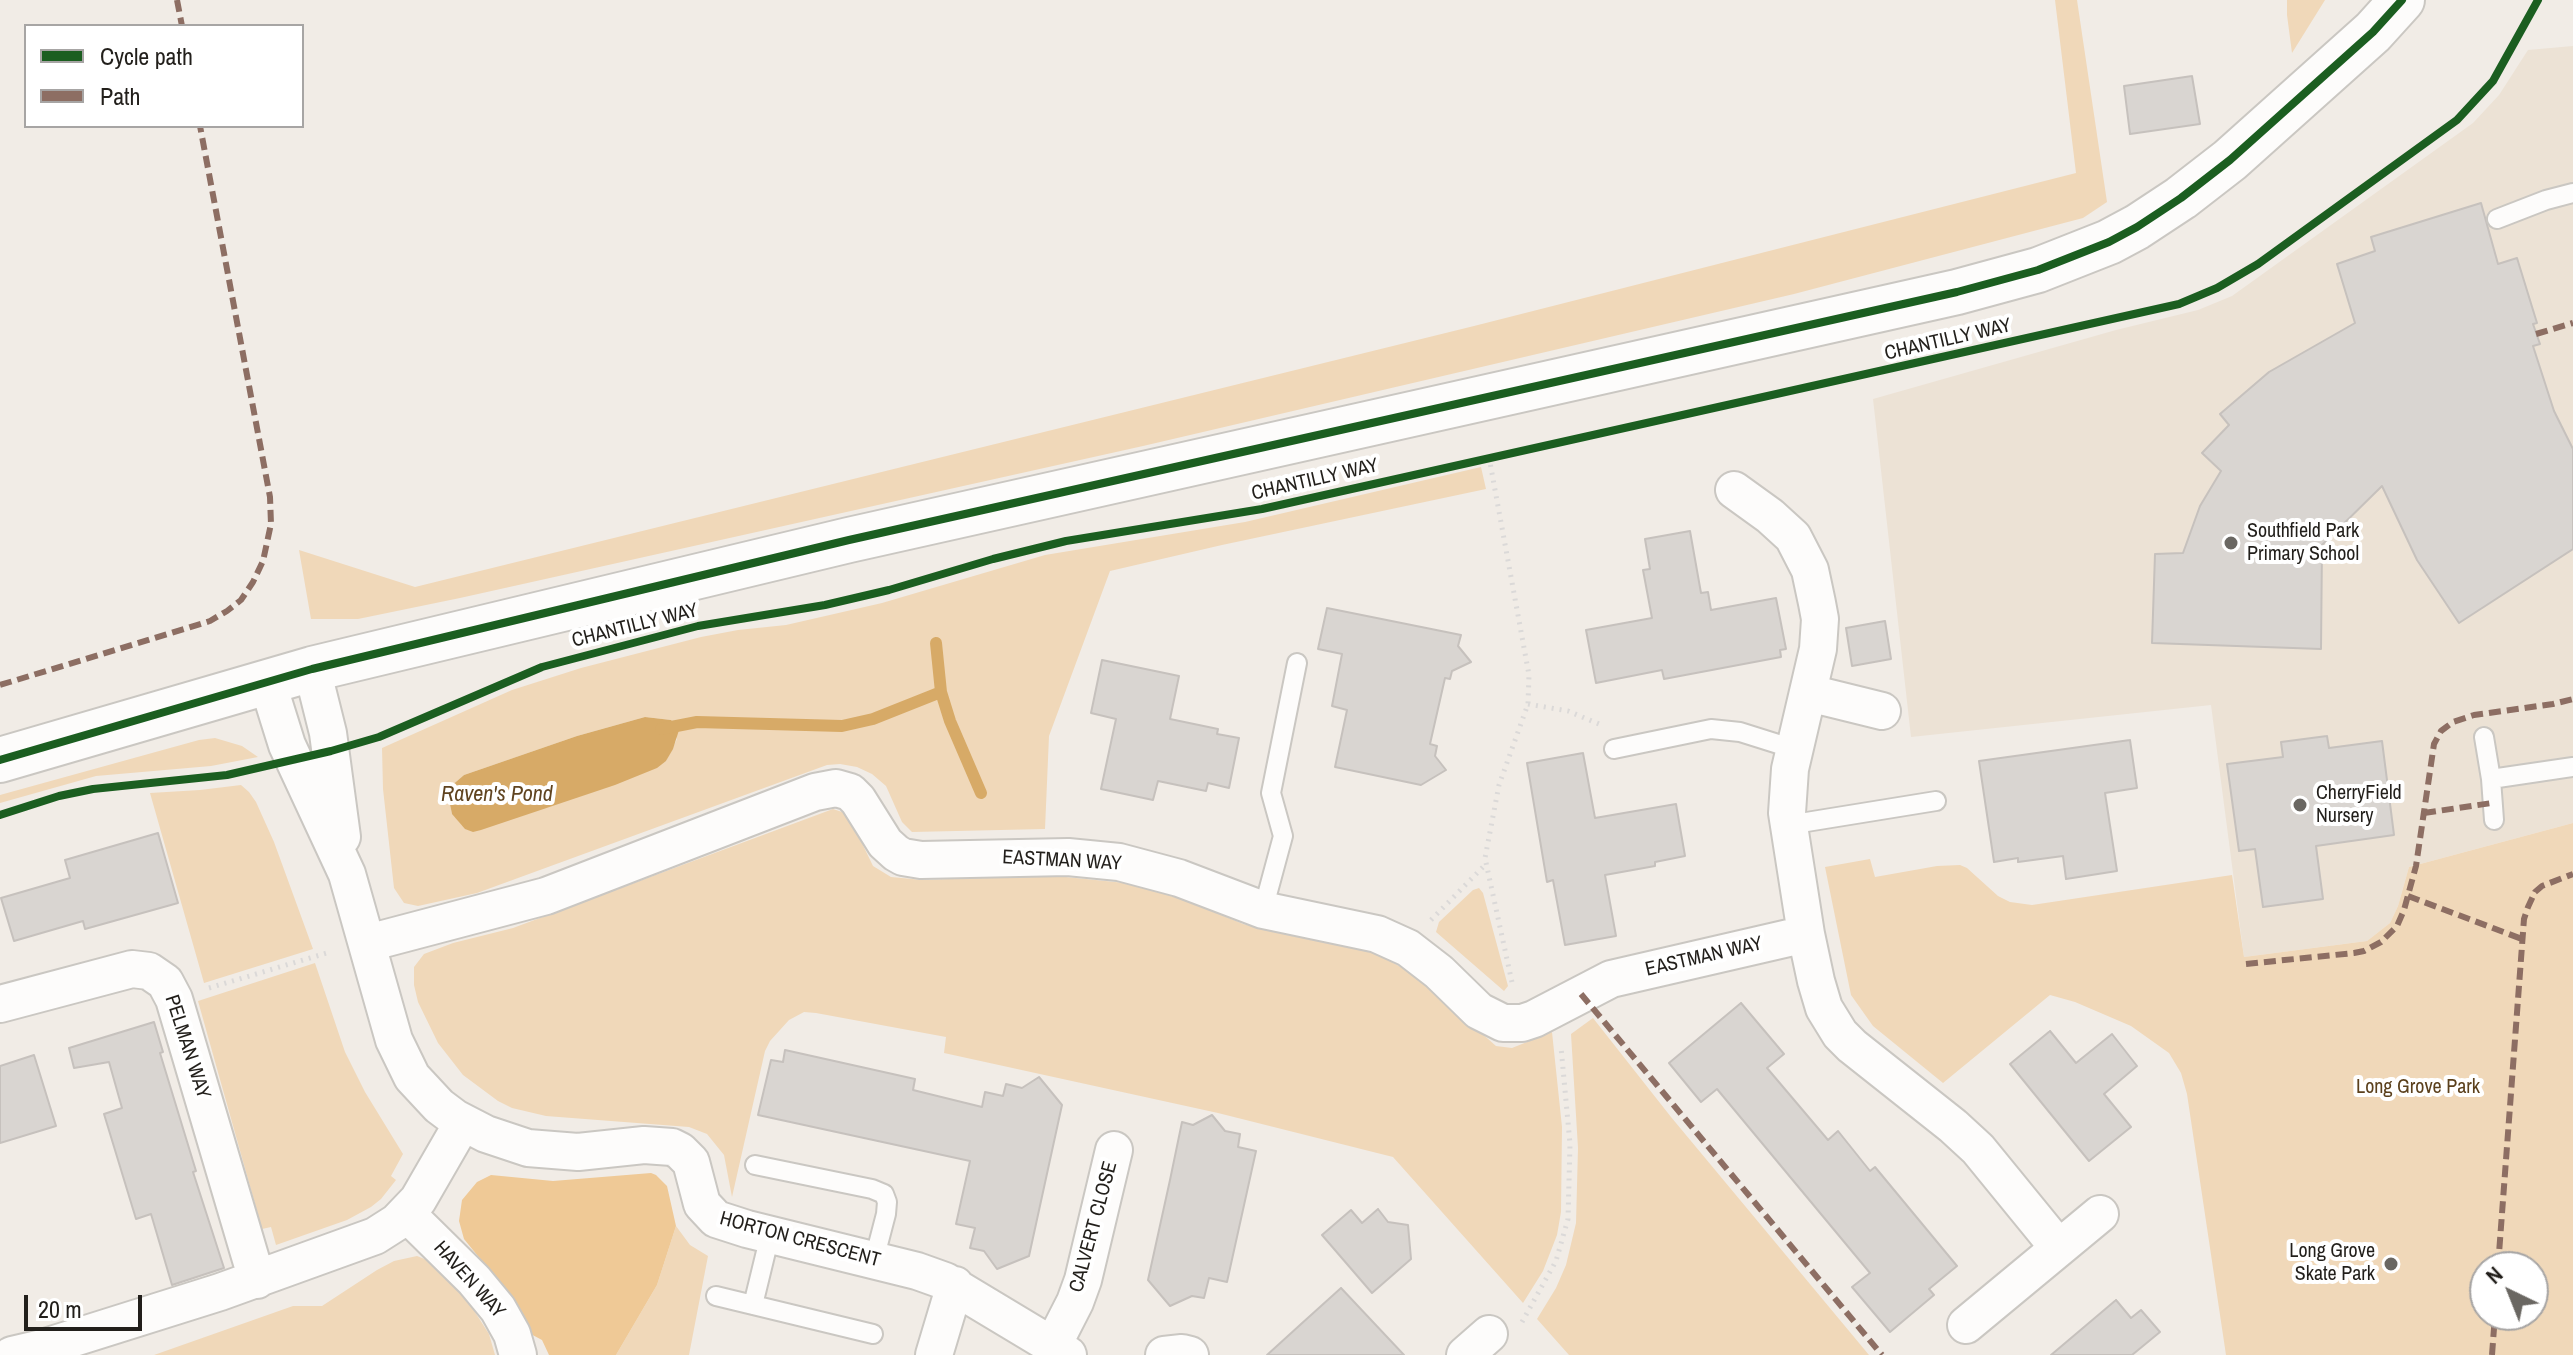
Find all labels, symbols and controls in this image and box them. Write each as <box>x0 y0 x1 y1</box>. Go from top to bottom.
legend <box>24 24 304 128</box>
text: Cycle path <box>100 40 193 72</box>
text: Path <box>100 80 141 112</box>
street label: CHANTILLY WAY <box>1882 314 2014 366</box>
street label: CHANTILLY WAY <box>1249 454 1381 506</box>
place label: Southfield Park Primary School <box>2247 520 2359 567</box>
marker: Southfield Park Primary School <box>2222 534 2240 552</box>
street label: CHANTILLY WAY <box>569 599 701 653</box>
water label: Raven's Pond <box>441 782 553 808</box>
place label: CherryField Nursery <box>2316 782 2402 829</box>
marker: CherryField Nursery <box>2291 796 2309 814</box>
street label: EASTMAN WAY <box>1002 846 1122 876</box>
street label: EASTMAN WAY <box>1643 932 1765 982</box>
street label: PELMAN WAY <box>159 992 215 1102</box>
park label: Long Grove Park <box>2356 1076 2480 1100</box>
street label: CALVERT CLOSE <box>1065 1159 1123 1295</box>
street label: HORTON CRESCENT <box>717 1207 883 1273</box>
street label: HAVEN WAY <box>428 1237 510 1323</box>
place label: Long Grove Skate Park <box>2289 1240 2375 1287</box>
north arrow <box>2469 1251 2549 1331</box>
marker: Long Grove Skate Park <box>2382 1255 2400 1273</box>
text: N <box>2479 1259 2509 1290</box>
scale bar <box>28 1279 146 1329</box>
text: 20 m <box>38 1293 82 1325</box>

